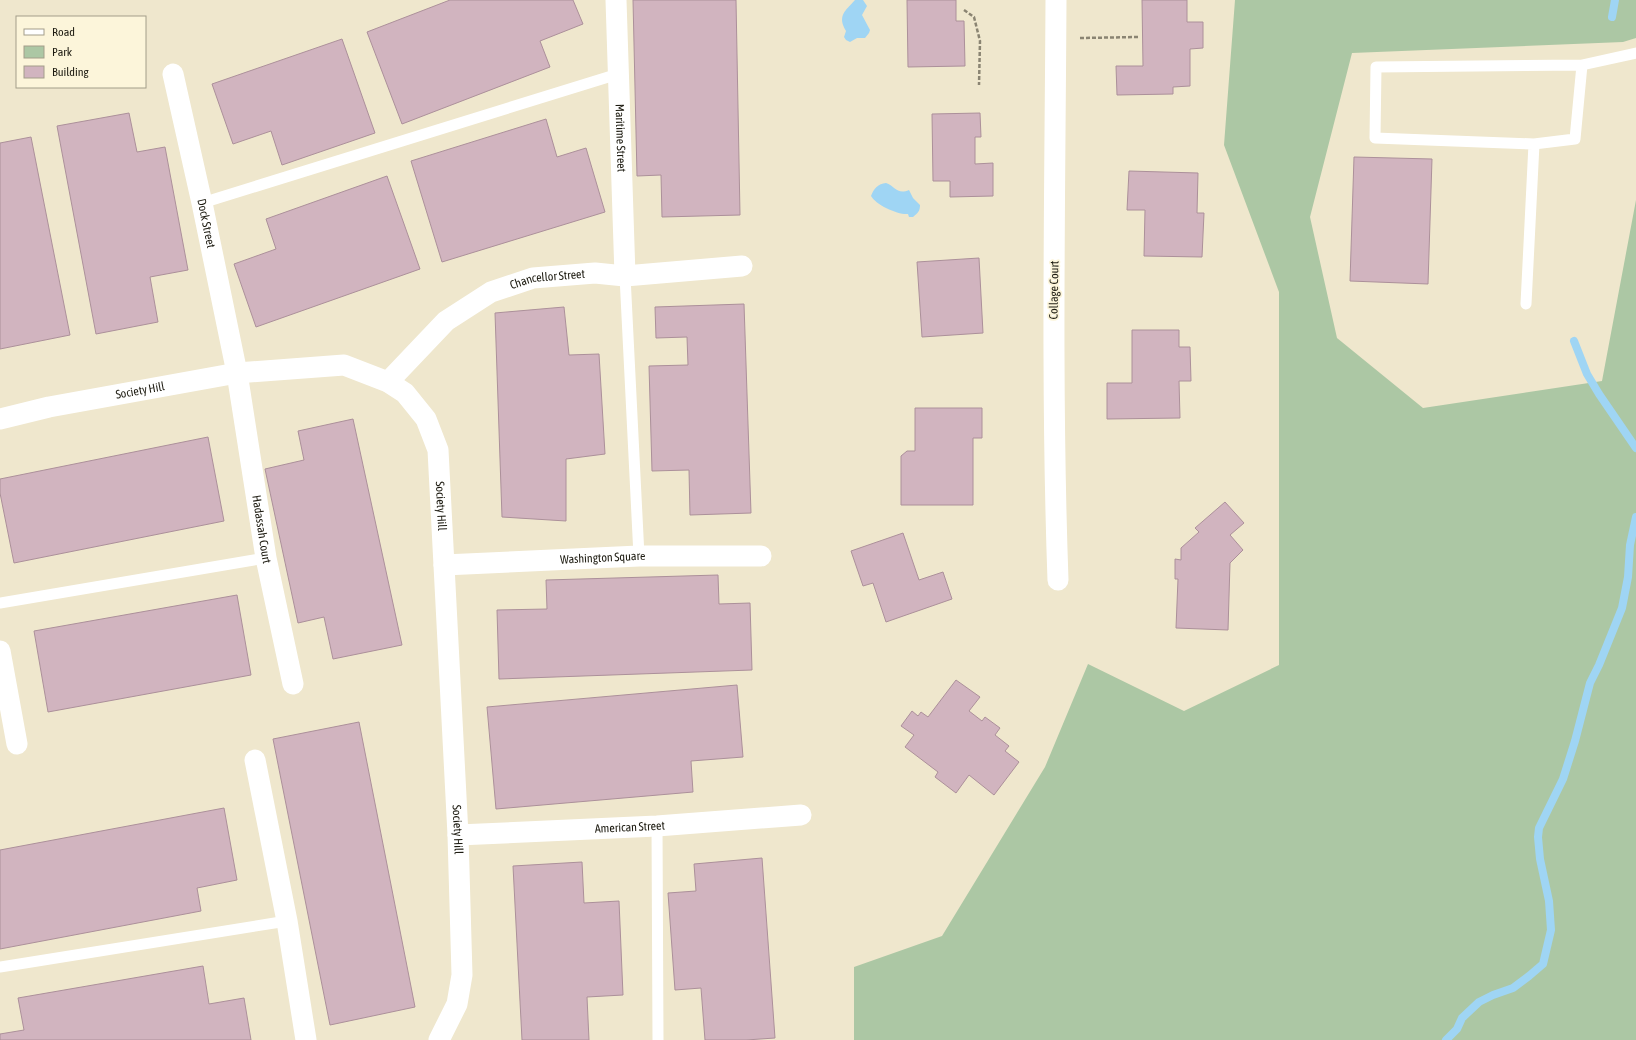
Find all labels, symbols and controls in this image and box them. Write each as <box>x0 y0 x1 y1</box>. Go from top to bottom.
legend <box>16 16 146 88</box>
text: Road <box>52 25 75 39</box>
text: Park <box>52 45 73 59</box>
text: Building <box>52 65 90 79</box>
street label: Maritime Street <box>612 104 629 173</box>
street label: Dock Street <box>194 197 218 250</box>
street label: Collage Court <box>1046 260 1062 319</box>
street label: Chancellor Street <box>508 267 586 292</box>
street label: Society Hill <box>114 379 167 402</box>
street label: Society Hill <box>433 481 449 532</box>
street label: Hadassah Court <box>249 494 274 565</box>
street label: Washington Square <box>560 549 645 567</box>
street label: Society Hill <box>449 804 466 855</box>
street label: American Street <box>594 818 666 836</box>

